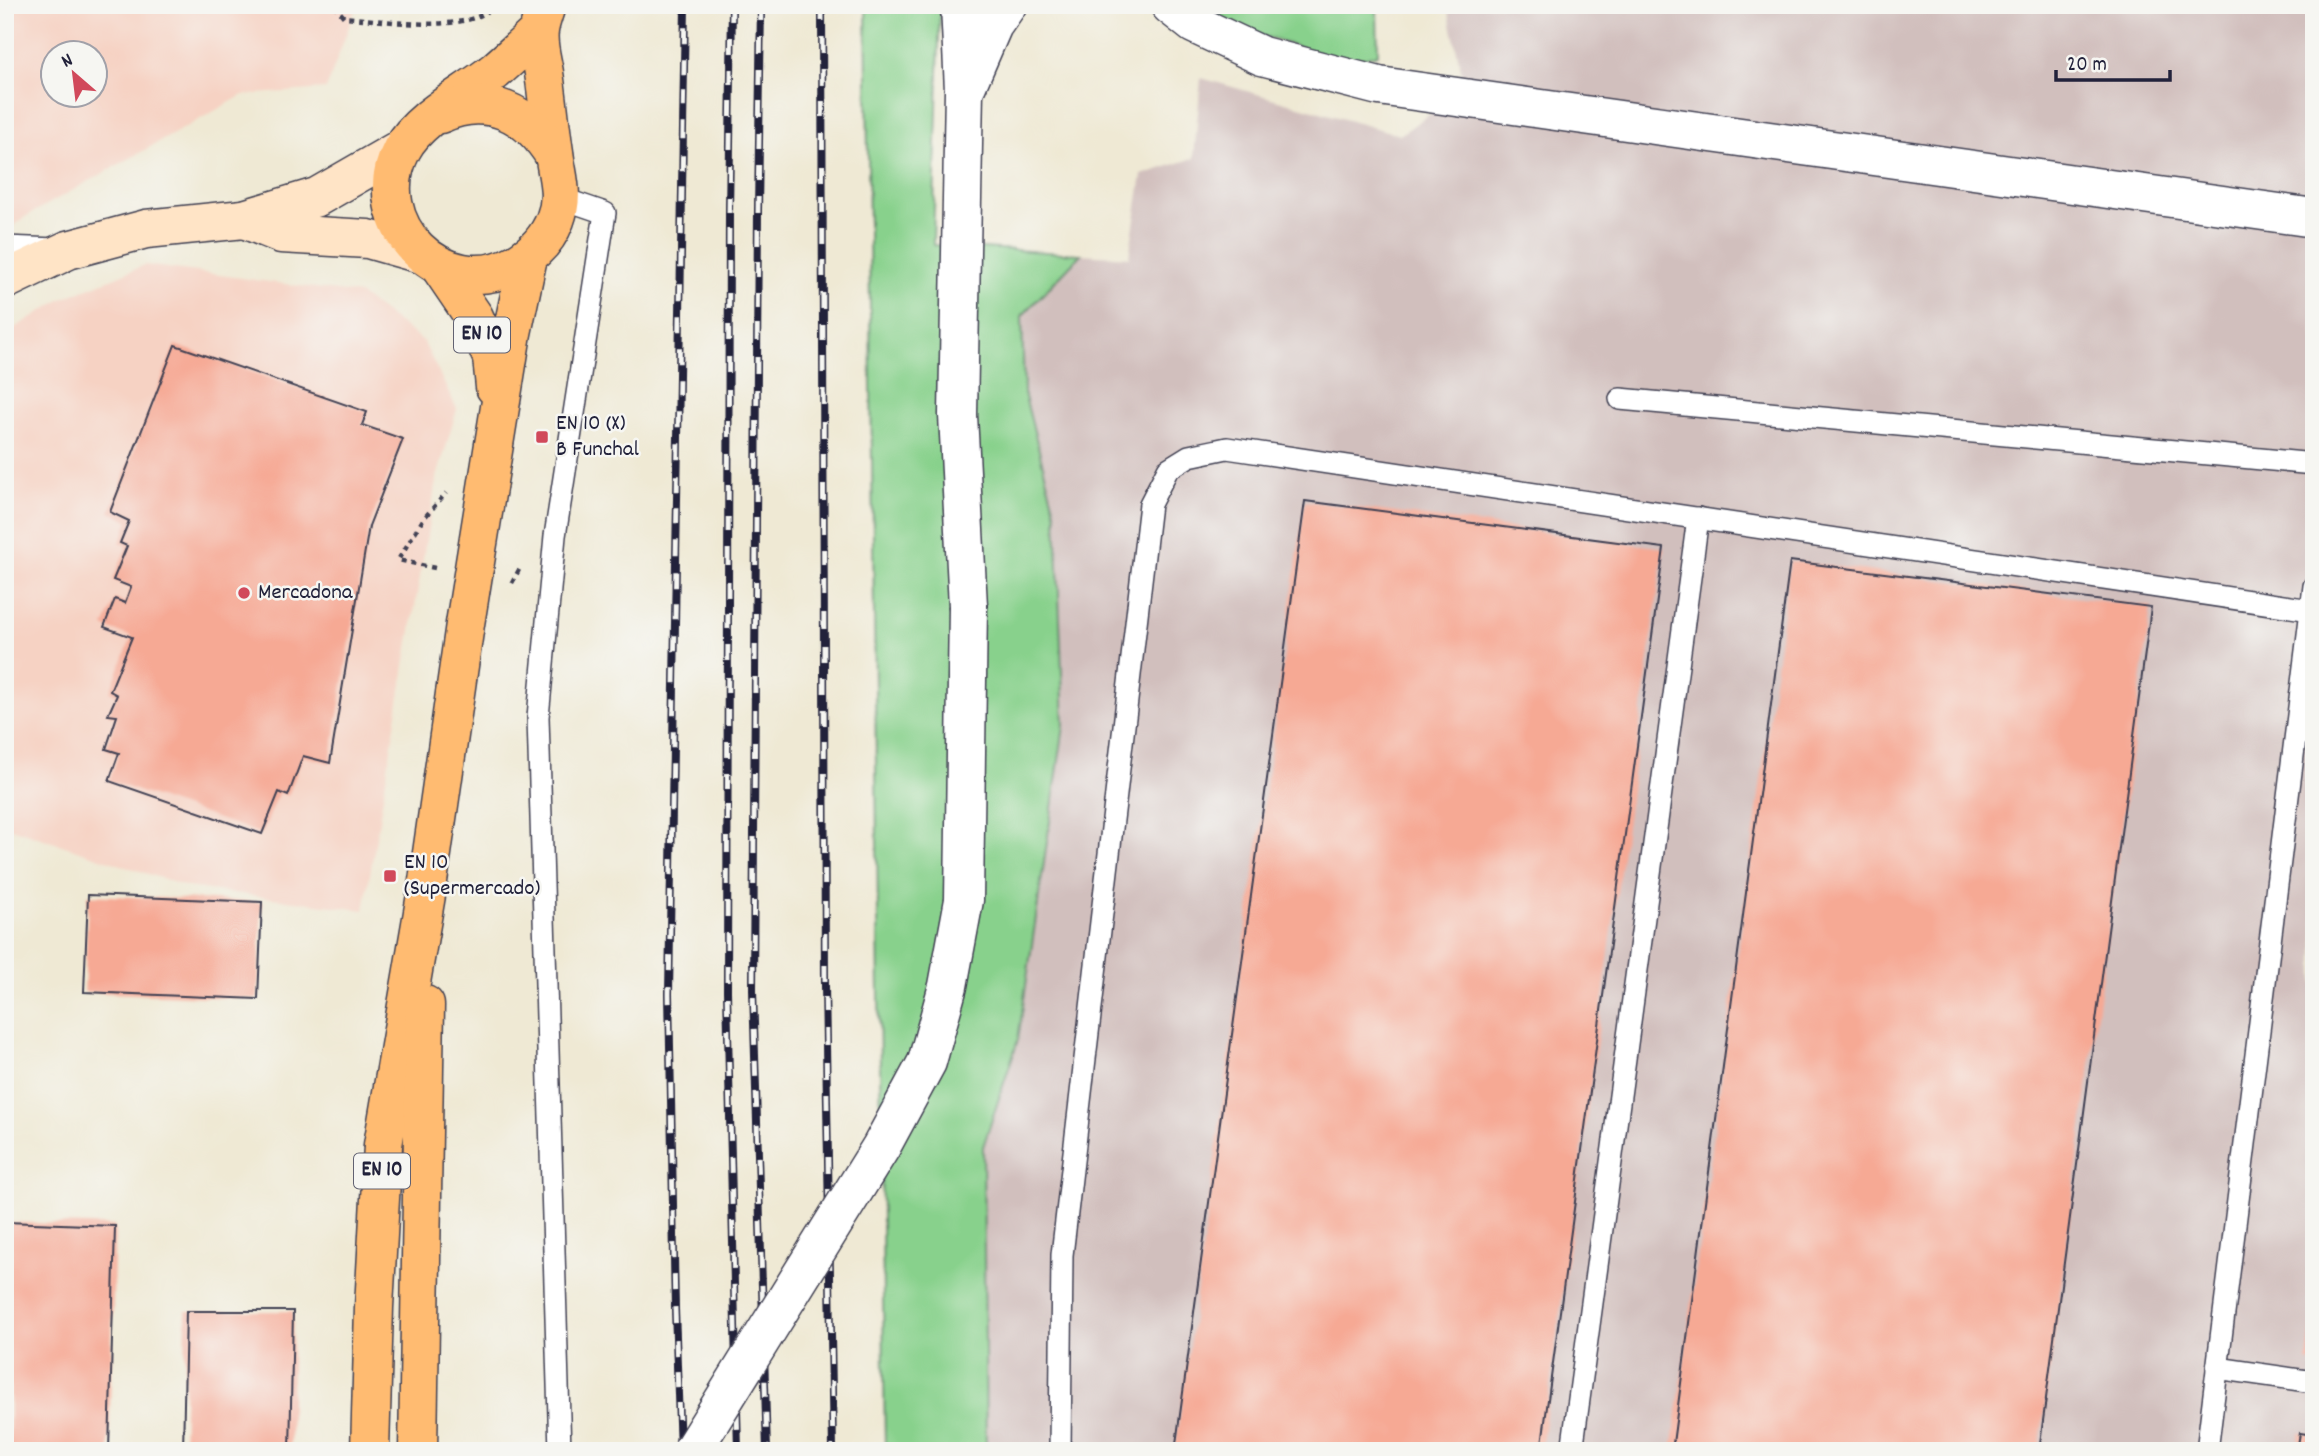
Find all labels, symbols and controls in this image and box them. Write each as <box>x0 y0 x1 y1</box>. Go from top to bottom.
north arrow <box>38 38 108 108</box>
scale bar <box>2056 38 2170 82</box>
text: N <box>57 48 78 76</box>
text: 20 m <box>2067 51 2107 81</box>
road number: EN 10 <box>454 318 510 352</box>
place label: EN 10 (X) B Funchal <box>556 408 640 467</box>
marker: EN 10 (X) B Funchal <box>534 429 550 445</box>
place label: Mercadona <box>258 577 354 610</box>
marker: Mercadona <box>236 585 252 601</box>
place label: EN 10 (Supermercado) <box>404 847 540 906</box>
marker: EN 10 (Supermercado) <box>382 868 398 884</box>
road number: EN 10 <box>354 1154 410 1188</box>

